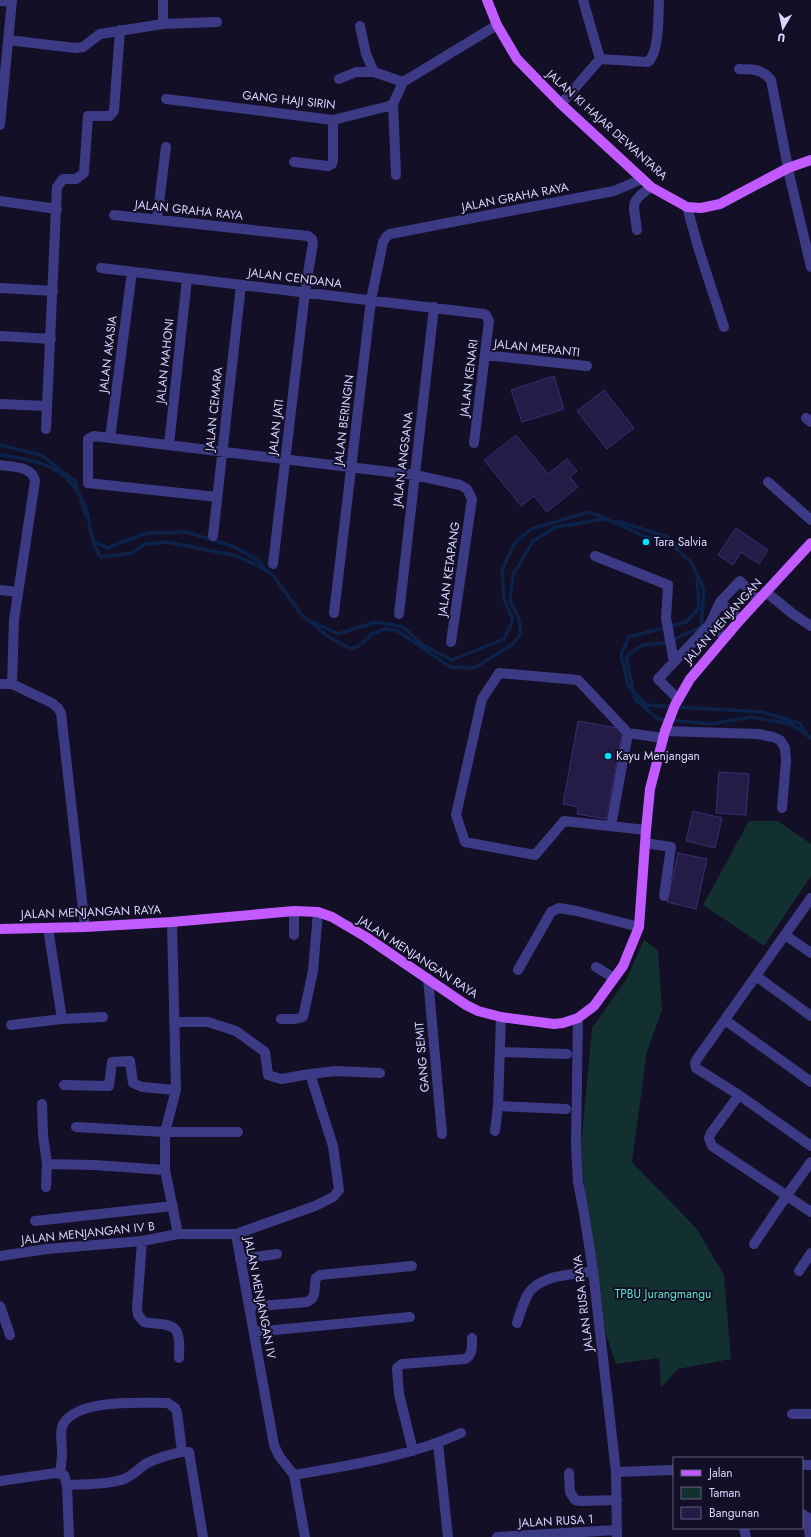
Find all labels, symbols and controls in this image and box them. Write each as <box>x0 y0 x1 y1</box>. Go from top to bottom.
north arrow <box>763 8 803 48</box>
text: U <box>776 29 786 46</box>
street label: JALAN KI HAJAR DEWANTARA <box>541 64 672 185</box>
street label: GANG HAJI SIRIN <box>242 86 336 114</box>
street label: JALAN GRAHA RAYA <box>458 178 570 217</box>
street label: JALAN GRAHA RAYA <box>132 195 244 225</box>
street label: JALAN CENDANA <box>245 263 343 293</box>
street label: JALAN AKASIA <box>94 314 122 396</box>
street label: JALAN MAHONI <box>151 318 178 406</box>
street label: JALAN MERANTI <box>491 334 581 361</box>
street label: JALAN KENARI <box>455 338 483 420</box>
street label: JALAN CEMARA <box>200 366 227 454</box>
street label: JALAN BERINGIN <box>329 374 358 468</box>
street label: JALAN JATI <box>263 398 288 458</box>
street label: JALAN ANGSANA <box>388 410 418 510</box>
street label: JALAN KETAPANG <box>433 521 465 619</box>
place label: Tara Salvia <box>654 533 707 551</box>
marker: Tara Salvia <box>641 537 651 547</box>
street label: JALAN MENJANGAN <box>678 574 766 669</box>
place label: Kayu Menjangan <box>616 747 700 765</box>
marker: Kayu Menjangan <box>603 751 613 761</box>
street label: JALAN MENJANGAN RAYA <box>19 901 161 924</box>
street label: JALAN MENJANGAN RAYA <box>353 910 482 1003</box>
street label: GANG SEMIT <box>410 1021 434 1093</box>
street label: JALAN MENJANGAN IV B <box>18 1217 156 1249</box>
street label: JALAN MENJANGAN IV <box>239 1234 281 1361</box>
street label: JALAN RUSA RAYA <box>568 1254 598 1354</box>
park label: TPBU Jurangmangu <box>615 1285 711 1303</box>
legend <box>673 1457 803 1529</box>
text: Jalan <box>707 1464 732 1482</box>
text: Taman <box>709 1484 741 1502</box>
text: Bangunan <box>709 1504 759 1522</box>
street label: JALAN RUSA 1 <box>516 1510 594 1532</box>

